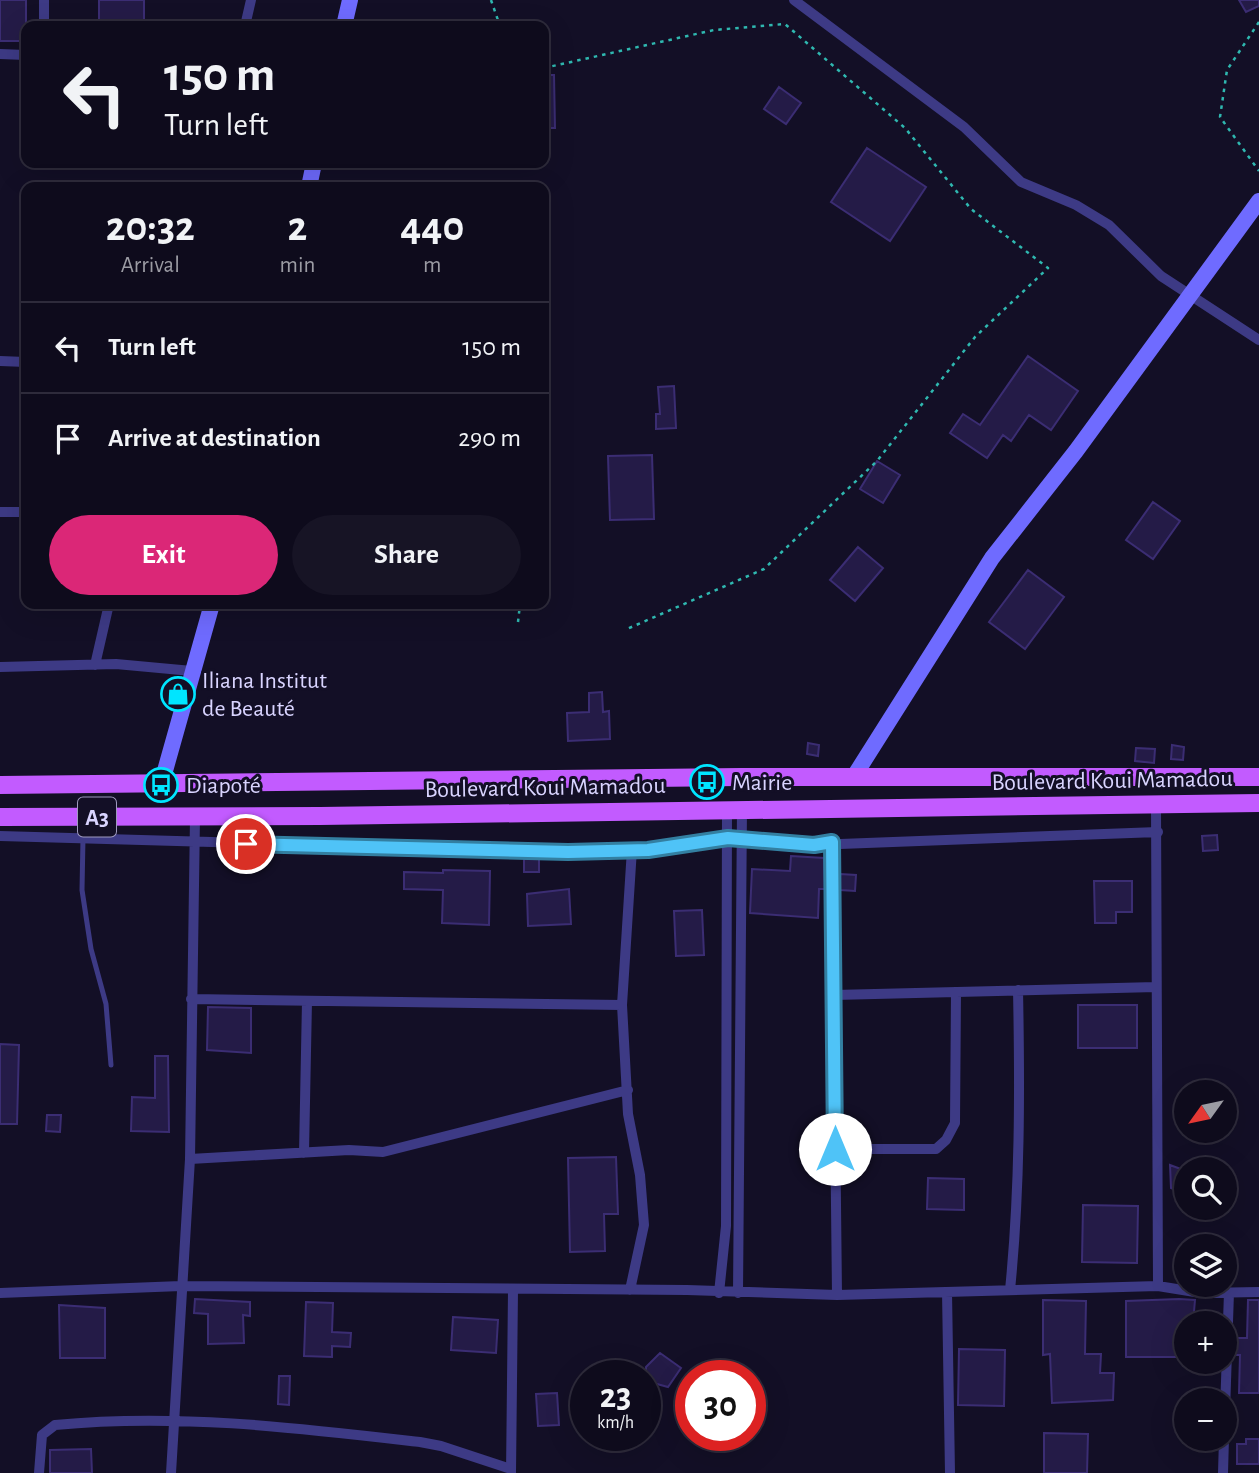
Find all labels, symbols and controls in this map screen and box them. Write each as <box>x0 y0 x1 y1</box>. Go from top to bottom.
icon: left <box>49 49 140 140</box>
text: 150 m <box>164 51 275 100</box>
text: Turn left <box>164 109 268 141</box>
text: 20:32 <box>106 206 195 248</box>
text: 2 <box>288 206 307 248</box>
text: 440 <box>400 206 464 248</box>
text: Arrival <box>121 254 180 277</box>
text: min <box>280 254 315 277</box>
text: m <box>423 254 441 277</box>
icon: left <box>49 329 87 367</box>
text: Turn left <box>108 334 196 360</box>
text: 150 m <box>462 334 521 360</box>
icon: arrive <box>49 420 87 458</box>
text: Arrive at destination <box>108 425 321 451</box>
text: 290 m <box>458 425 521 451</box>
button: Exit <box>49 515 278 595</box>
button: Share <box>292 515 521 595</box>
place label: Iliana Institut de Beauté <box>202 669 327 721</box>
shop icon: Iliana Institut de Beauté <box>159 675 197 713</box>
bus stop icon: Mairie <box>688 763 726 801</box>
bus stop icon: Diapoté <box>142 766 180 804</box>
street label: Boulevard Koui Mamadou <box>991 767 1233 795</box>
place label: Mairie <box>732 771 792 795</box>
place label: Diapoté <box>186 774 261 798</box>
street label: Boulevard Koui Mamadou <box>424 774 666 802</box>
road number: A3 <box>78 797 116 836</box>
pin <box>216 814 276 874</box>
icon: arrive <box>227 825 265 863</box>
north arrow <box>1174 1080 1237 1143</box>
map controls <box>1174 1080 1237 1451</box>
position arrow <box>798 1112 872 1186</box>
button: search <box>1174 1157 1237 1220</box>
button: layers <box>1174 1234 1237 1297</box>
button: + <box>1174 1311 1237 1374</box>
speed limit sign: 30 <box>675 1360 766 1451</box>
text: 23 <box>600 1379 631 1414</box>
button: − <box>1174 1388 1237 1451</box>
text: km/h <box>597 1414 634 1432</box>

